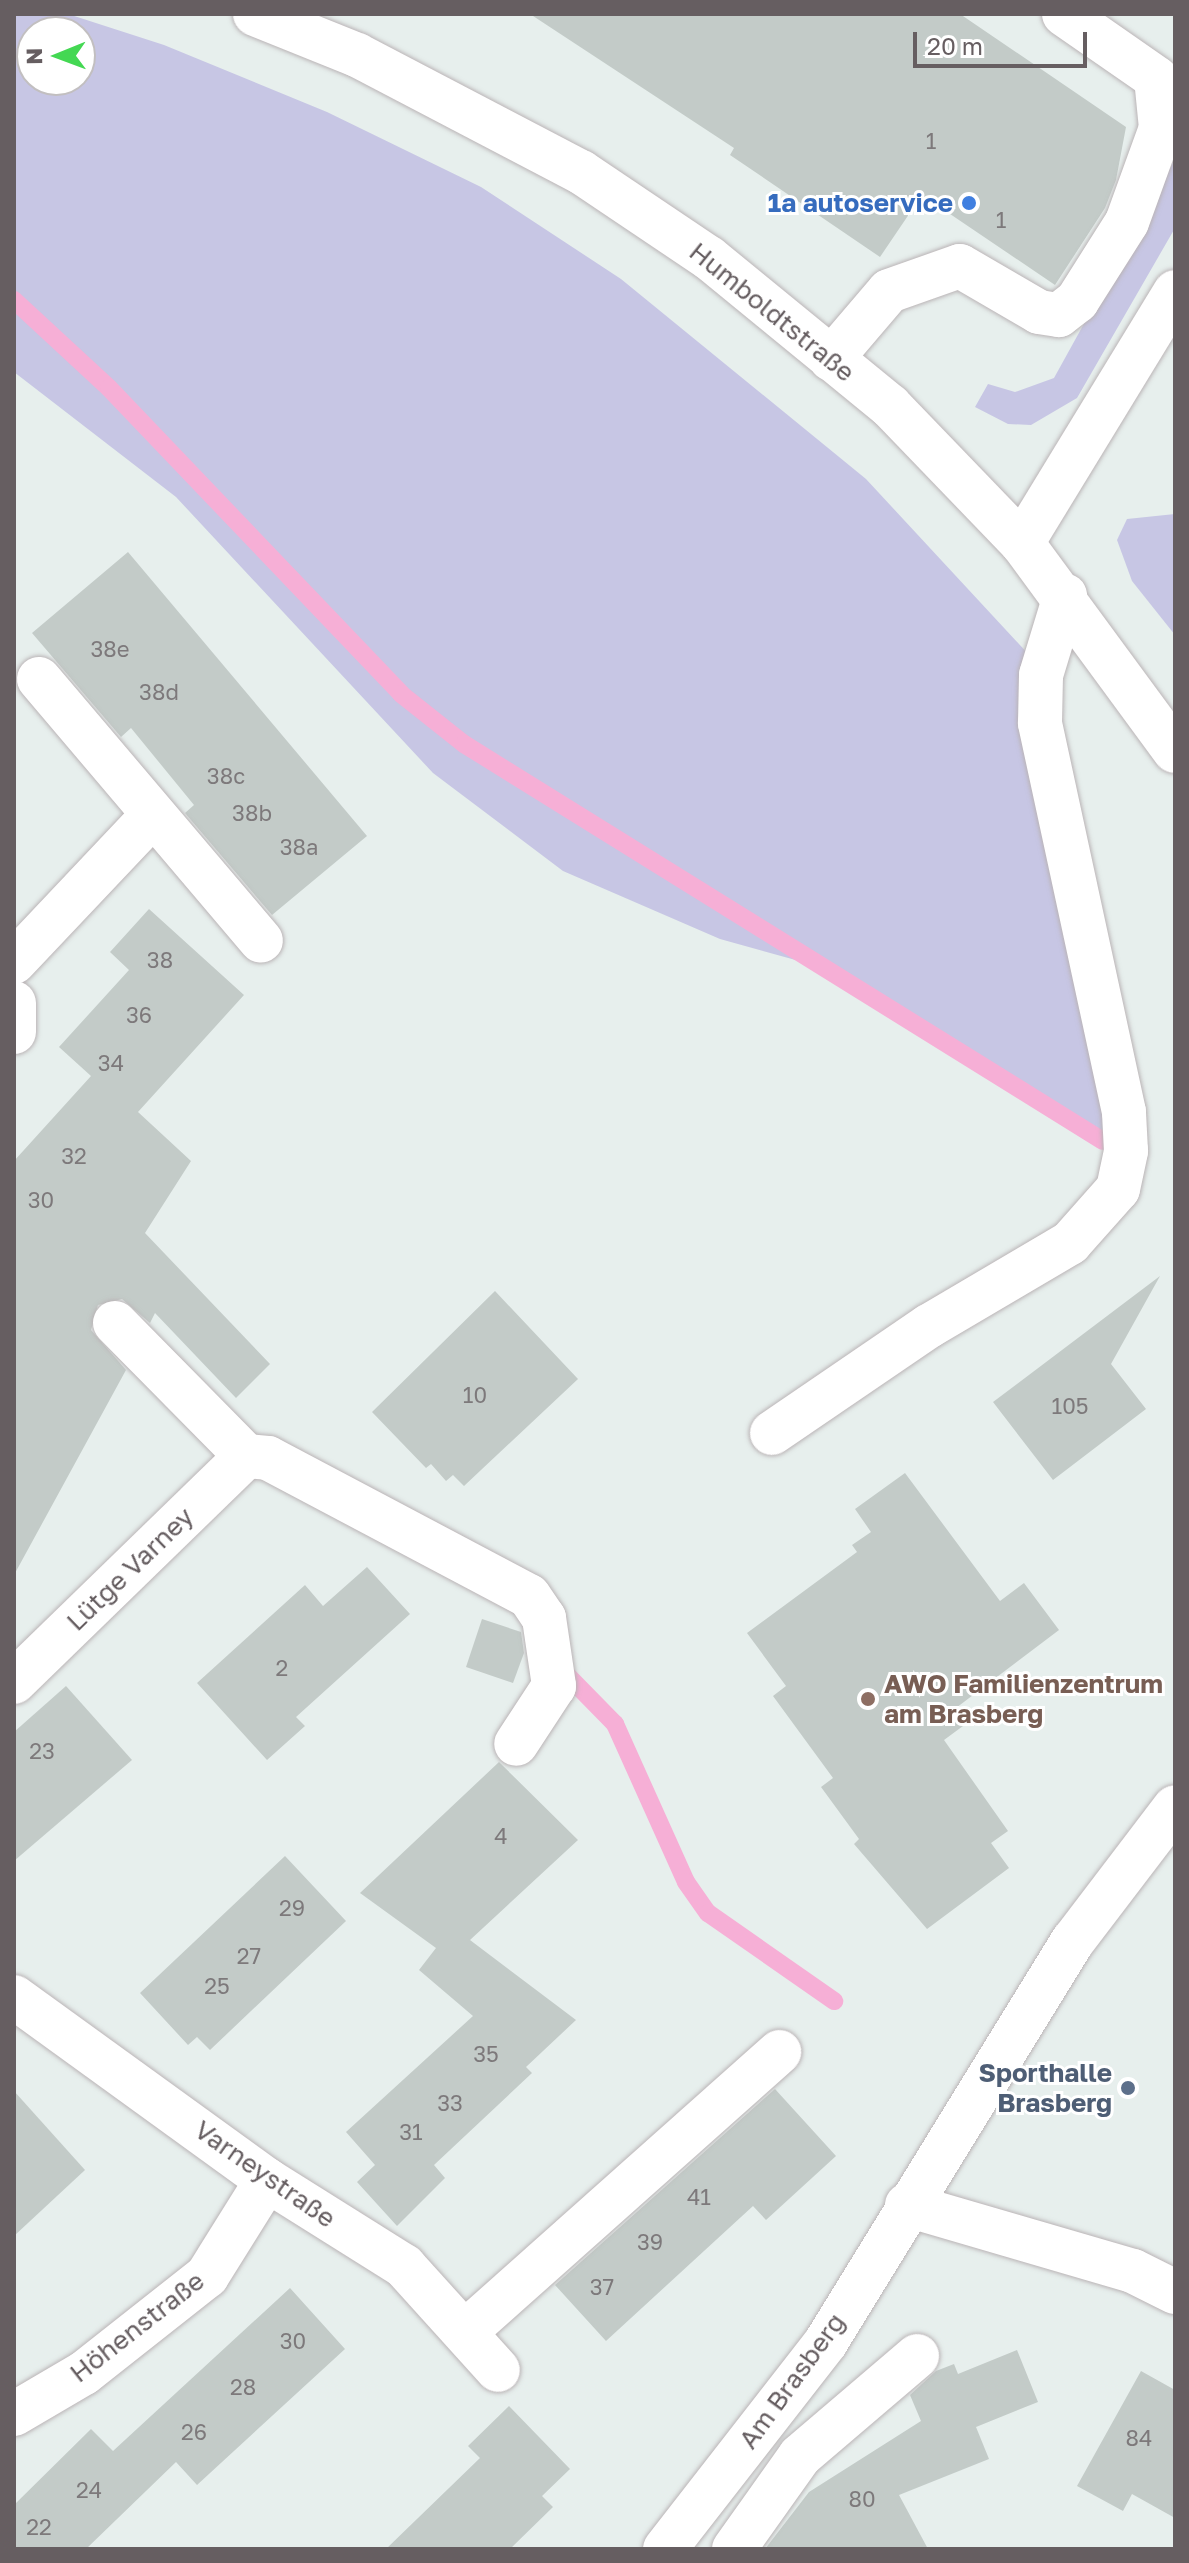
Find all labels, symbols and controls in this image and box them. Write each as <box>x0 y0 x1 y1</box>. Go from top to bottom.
north arrow <box>16 16 96 96</box>
scale bar <box>917 16 1091 66</box>
text: 20 m <box>927 31 983 60</box>
text: N <box>20 48 47 65</box>
house number: 1 <box>926 128 936 154</box>
place label: 1a autoservice <box>768 187 953 219</box>
marker: 1a autoservice <box>960 194 978 212</box>
house number: 1 <box>996 207 1006 233</box>
street label: Humboldtstraße <box>683 236 861 388</box>
house number: 38e <box>90 636 130 662</box>
house number: 38d <box>139 679 179 705</box>
house number: 38c <box>207 763 245 789</box>
house number: 38b <box>232 800 272 826</box>
house number: 38a <box>280 834 318 860</box>
house number: 38 <box>147 947 173 973</box>
house number: 36 <box>126 1002 152 1028</box>
house number: 34 <box>98 1050 124 1076</box>
house number: 32 <box>61 1143 87 1169</box>
house number: 30 <box>28 1187 54 1213</box>
house number: 10 <box>463 1382 487 1408</box>
house number: 105 <box>1051 1393 1089 1419</box>
street label: Lütge Varney <box>60 1501 200 1637</box>
house number: 2 <box>276 1655 288 1681</box>
place label: AWO Familienzentrum am Brasberg <box>884 1668 1163 1730</box>
marker: AWO Familienzentrum am Brasberg <box>859 1690 877 1708</box>
house number: 23 <box>29 1738 55 1764</box>
house number: 4 <box>494 1823 508 1849</box>
house number: 29 <box>279 1895 305 1921</box>
house number: 27 <box>237 1943 261 1969</box>
house number: 25 <box>204 1973 230 1999</box>
house number: 35 <box>473 2041 499 2067</box>
place label: Sporthalle Brasberg <box>978 2057 1112 2118</box>
marker: Sporthalle Brasberg <box>1119 2079 1137 2097</box>
house number: 33 <box>437 2090 463 2116</box>
street label: Varneystraße <box>189 2114 341 2234</box>
house number: 31 <box>399 2119 423 2145</box>
house number: 41 <box>687 2184 711 2210</box>
house number: 39 <box>637 2229 663 2255</box>
street label: Höhenstraße <box>64 2265 210 2389</box>
house number: 37 <box>590 2274 614 2300</box>
street label: Am Brasberg <box>732 2307 852 2455</box>
house number: 30 <box>280 2328 306 2354</box>
house number: 28 <box>230 2374 256 2400</box>
house number: 26 <box>181 2419 207 2445</box>
house number: 84 <box>1126 2425 1152 2451</box>
house number: 24 <box>76 2477 102 2503</box>
house number: 80 <box>848 2486 876 2512</box>
house number: 22 <box>26 2514 52 2540</box>

